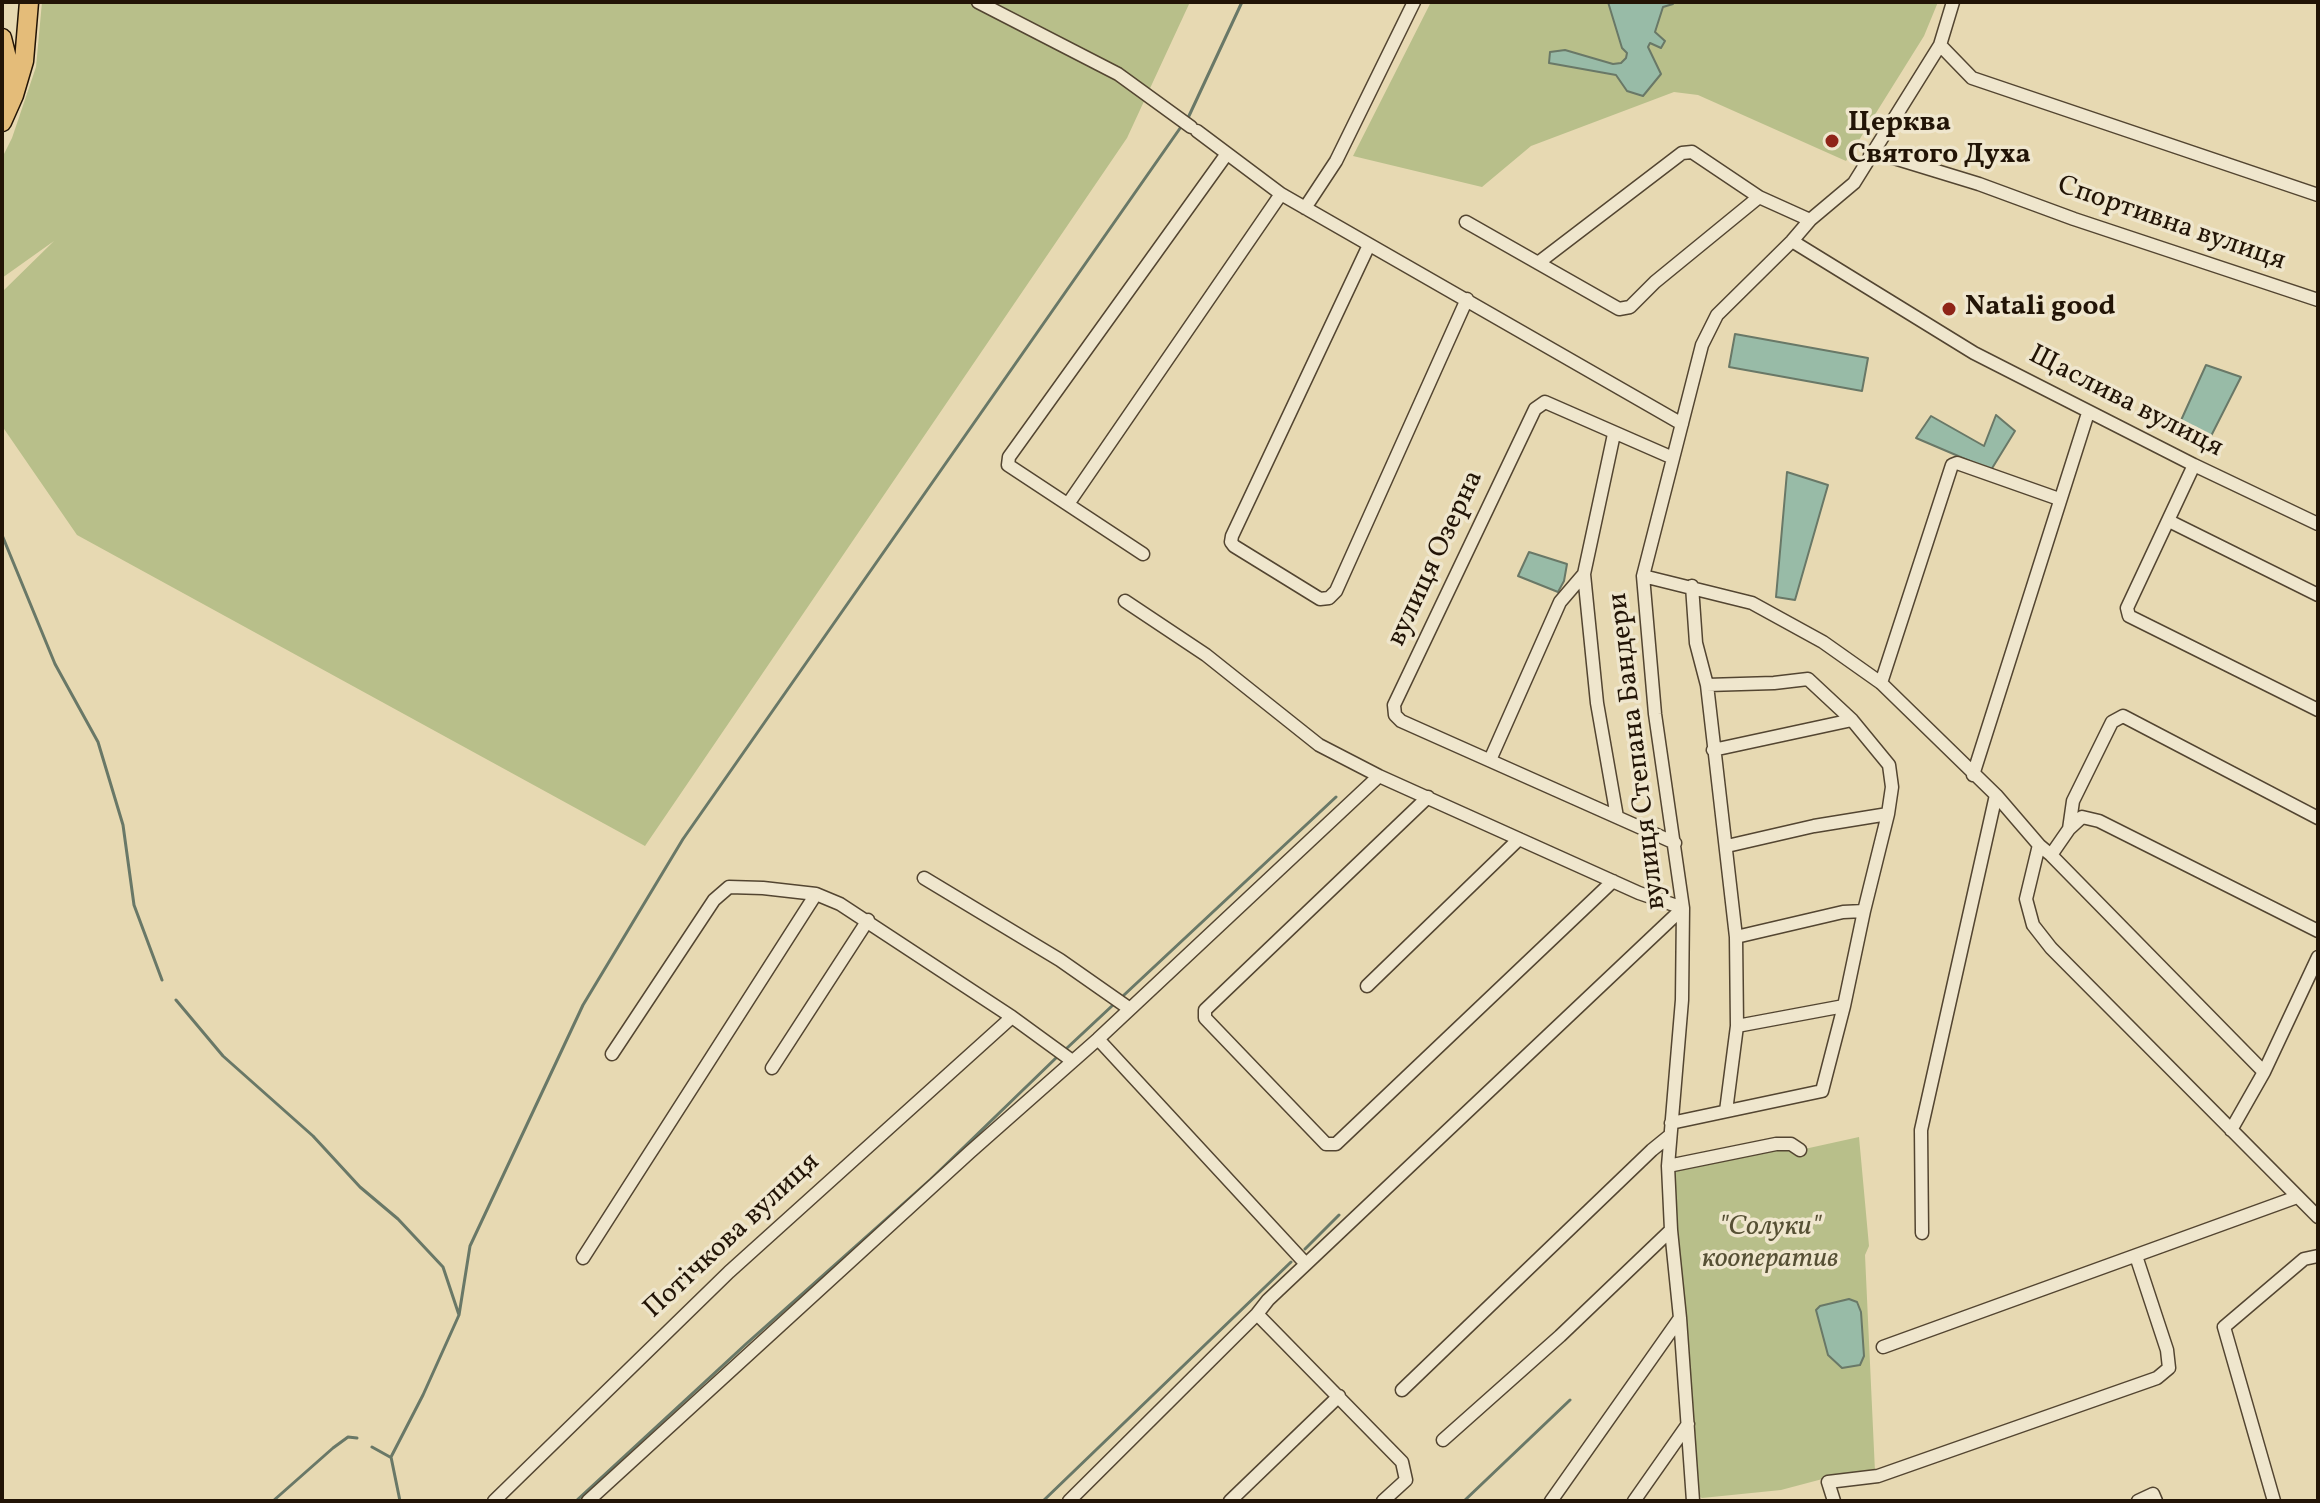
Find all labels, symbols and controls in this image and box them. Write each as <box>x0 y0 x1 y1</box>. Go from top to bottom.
place label: Церква Святого Духа <box>1848 108 2031 174</box>
marker: Церква Святого Духа <box>1823 132 1841 150</box>
street label: Спортивна вулиця <box>2053 170 2289 280</box>
place label: Natali good <box>1965 292 2116 326</box>
marker: Natali good <box>1940 300 1958 318</box>
street label: Щаслива вулиця <box>2022 339 2228 467</box>
street label: вулиця Озерна <box>1382 466 1492 652</box>
street label: вулиця Степана Бандери <box>1603 591 1675 911</box>
street label: Потічкова вулиця <box>638 1147 828 1327</box>
park label: "Солуки" кооператив <box>1702 1212 1838 1278</box>

